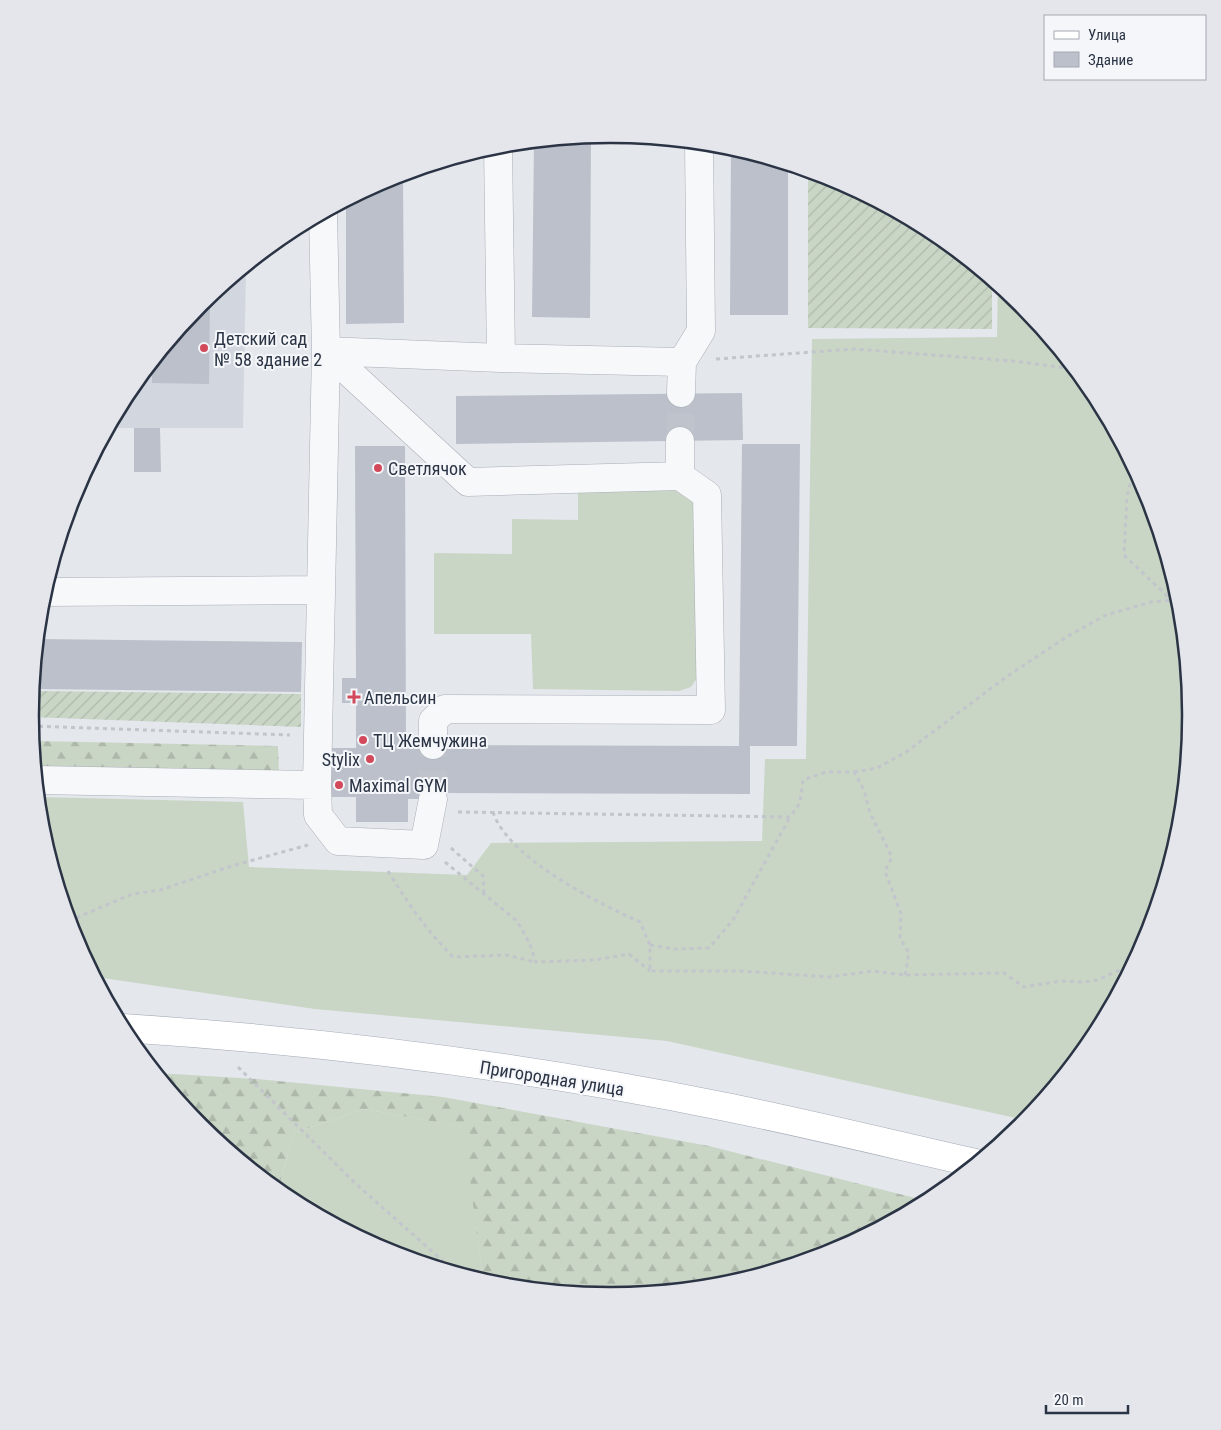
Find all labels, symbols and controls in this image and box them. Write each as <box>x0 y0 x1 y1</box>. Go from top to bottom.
legend <box>1044 15 1206 80</box>
text: Улица <box>1088 26 1126 44</box>
text: Здание <box>1088 51 1133 69</box>
place label: Детский сад № 58 здание 2 <box>214 328 322 370</box>
marker: Детский сад № 58 здание 2 <box>198 342 210 354</box>
place label: Светлячок <box>388 458 467 479</box>
marker: Светлячок <box>372 462 384 474</box>
place label: Апельсин <box>364 687 436 708</box>
marker: Апельсин <box>348 691 360 703</box>
place label: ТЦ Жемчужина <box>373 730 487 751</box>
marker: ТЦ Жемчужина <box>357 734 369 746</box>
place label: Stylix <box>322 749 360 770</box>
marker: Stylix <box>364 753 376 765</box>
place label: Maximal GYM <box>349 775 447 796</box>
marker: Maximal GYM <box>333 779 345 791</box>
street label: Пригородная улица <box>478 1056 626 1100</box>
scale bar <box>1046 1382 1128 1414</box>
text: 20 m <box>1054 1391 1084 1409</box>

